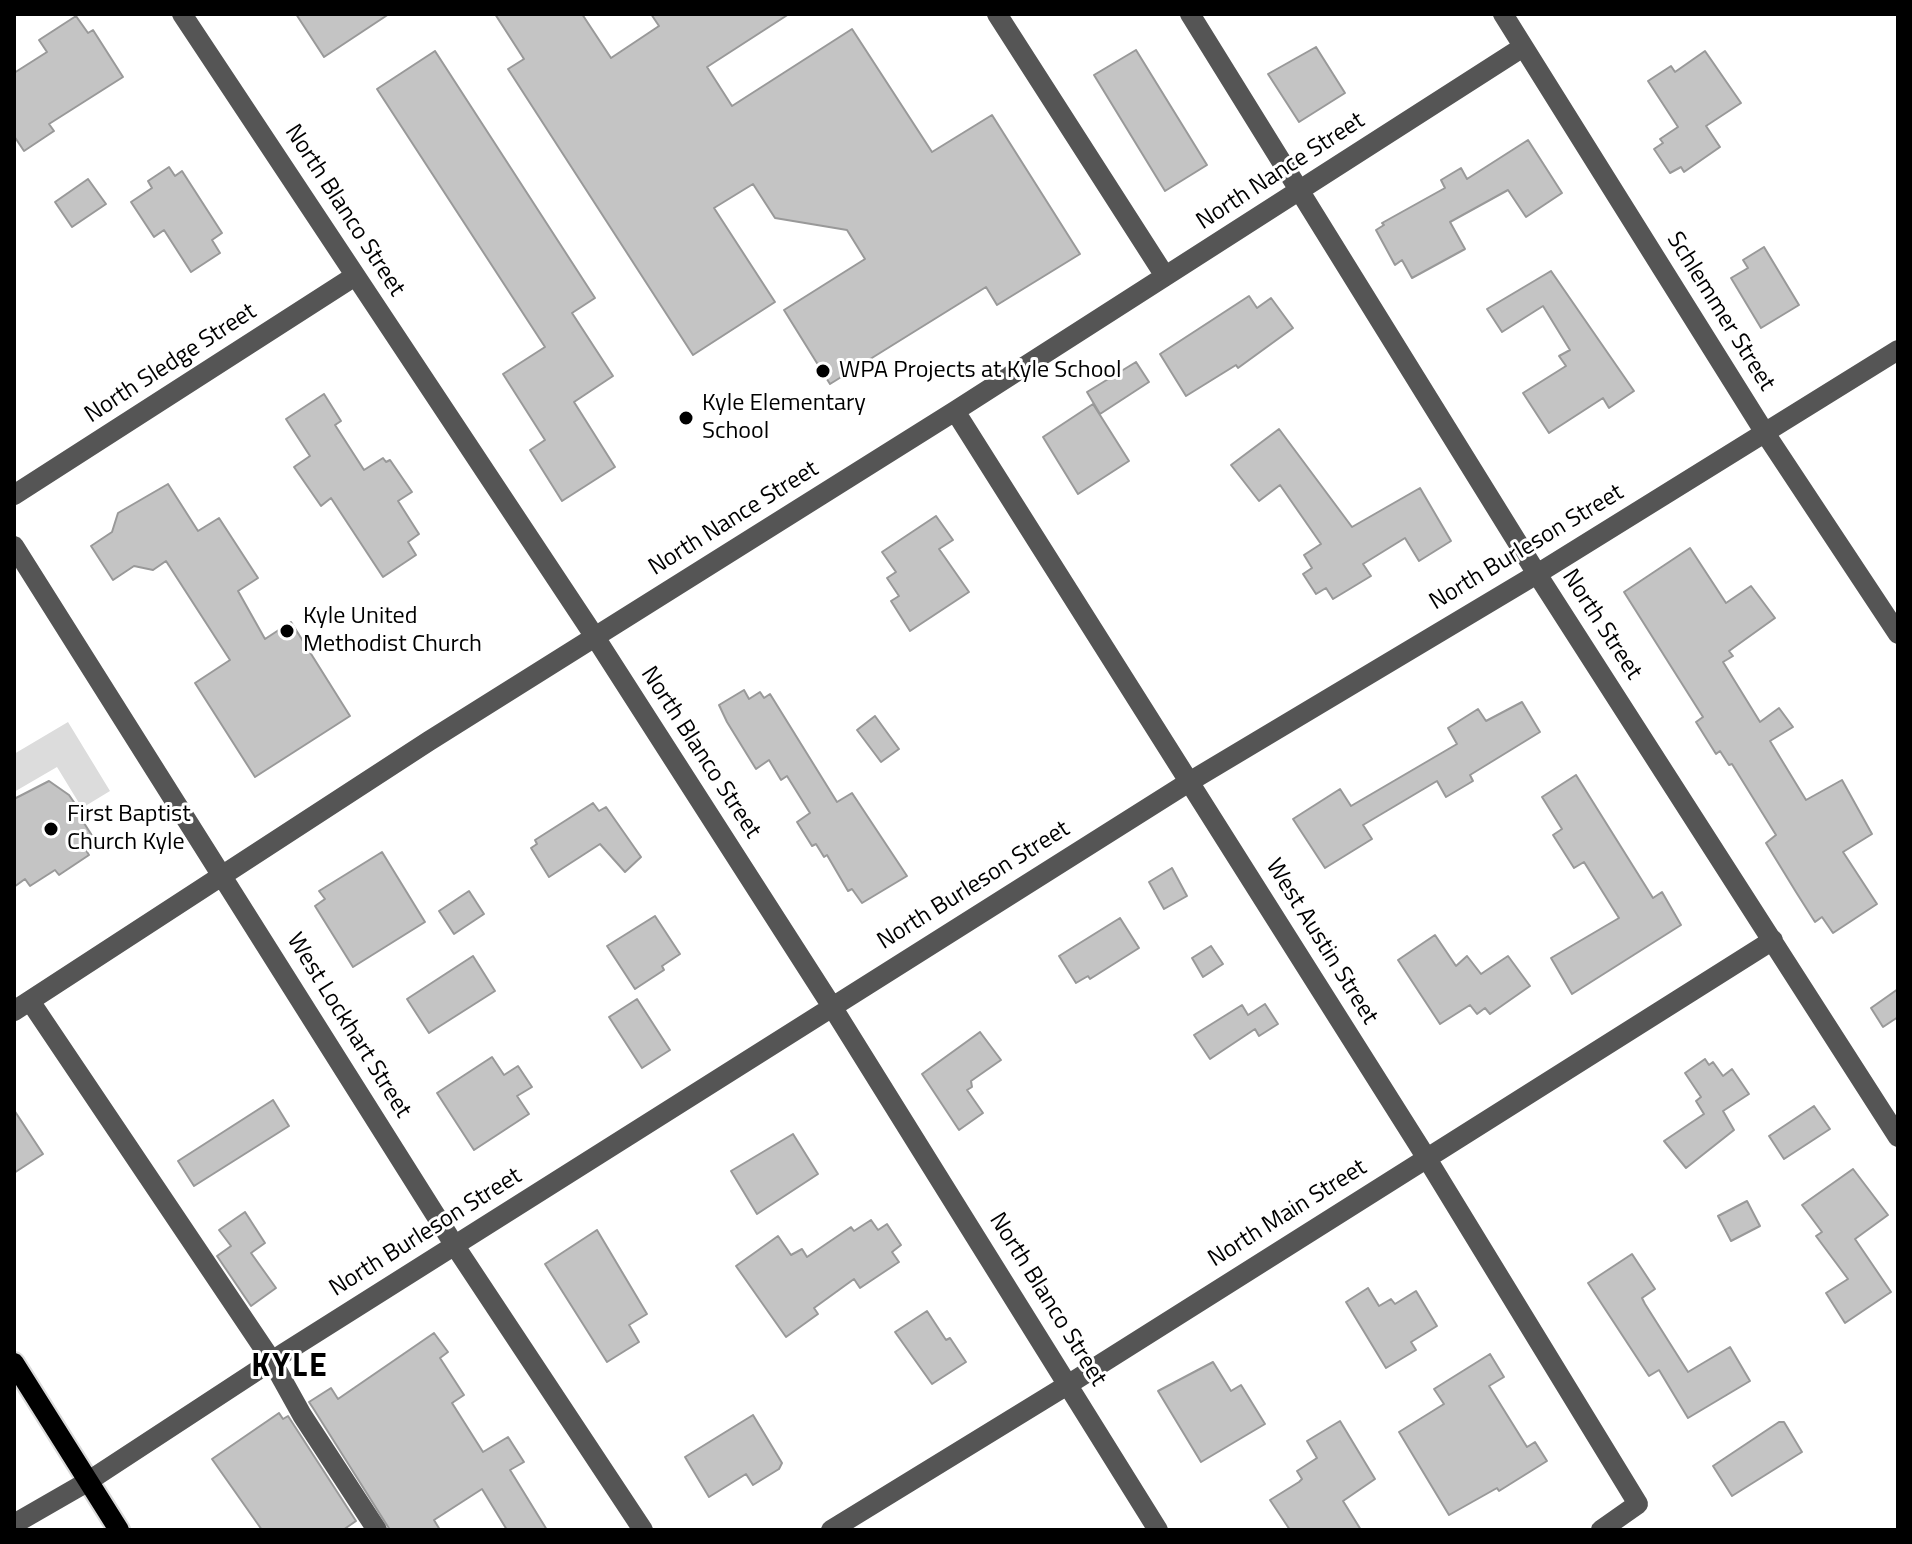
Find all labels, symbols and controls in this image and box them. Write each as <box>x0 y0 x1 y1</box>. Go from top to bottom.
street label: North Nance Street <box>1192 107 1370 237</box>
street label: North Blanco Street <box>278 120 410 302</box>
street label: Schlemmer Street <box>1660 227 1780 397</box>
street label: North Sledge Street <box>80 298 262 430</box>
place label: WPA Projects at Kyle School <box>839 357 1122 385</box>
marker: WPA Projects at Kyle School <box>814 362 832 380</box>
place label: Kyle Elementary School <box>702 390 866 446</box>
marker: Kyle Elementary School <box>677 409 695 427</box>
street label: North Nance Street <box>644 455 824 583</box>
street label: North Burleson Street <box>1425 479 1629 617</box>
street label: North Street <box>1555 565 1647 685</box>
place label: Kyle United Methodist Church <box>303 603 482 659</box>
marker: Kyle United Methodist Church <box>278 622 296 640</box>
street label: North Blanco Street <box>634 662 766 844</box>
place label: First Baptist Church Kyle <box>67 801 191 857</box>
street label: North Burleson Street <box>873 815 1075 957</box>
marker: First Baptist Church Kyle <box>42 820 60 838</box>
street label: West Austin Street <box>1259 854 1383 1030</box>
street label: West Lockhart Street <box>279 928 417 1124</box>
street label: North Main Street <box>1204 1154 1372 1274</box>
street label: North Burleson Street <box>325 1162 527 1304</box>
street label: North Blanco Street <box>982 1208 1112 1392</box>
district label: KYLE <box>251 1349 329 1387</box>

